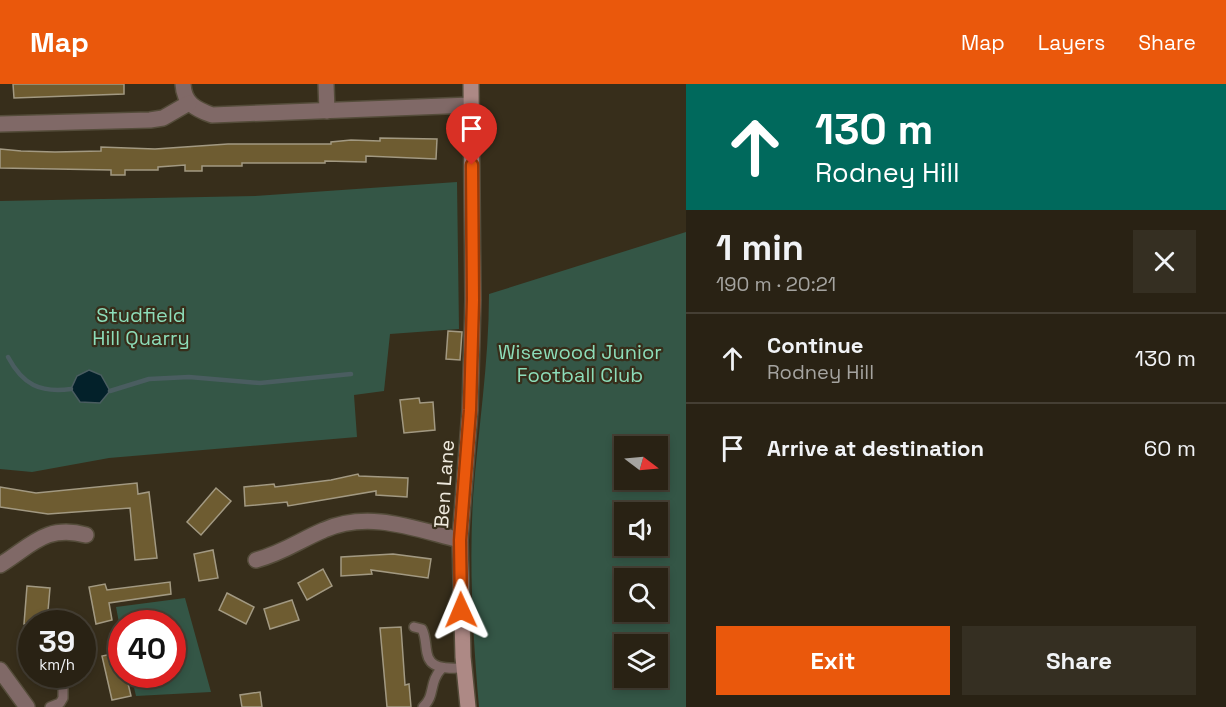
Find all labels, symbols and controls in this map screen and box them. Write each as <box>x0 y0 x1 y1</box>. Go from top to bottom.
text: Map <box>30 24 89 60</box>
text: Map <box>961 29 1005 56</box>
text: Layers <box>1038 29 1105 56</box>
text: Share <box>1138 29 1196 56</box>
pin <box>446 103 497 165</box>
text: 130 m <box>815 103 933 156</box>
icon: ahead <box>716 108 794 186</box>
icon: arrive <box>455 112 488 145</box>
text: Rodney Hill <box>815 155 960 190</box>
text: 1 min <box>716 225 804 271</box>
button: close <box>1133 230 1196 293</box>
text: 190 m · 20:21 <box>716 271 836 297</box>
park label: Studfield Hill Quarry <box>92 302 190 351</box>
text: Continue <box>767 331 863 359</box>
park label: Wisewood Junior Football Club <box>498 339 662 388</box>
icon: ahead <box>716 342 749 375</box>
text: 130 m <box>1135 344 1196 372</box>
text: Rodney Hill <box>767 359 874 385</box>
icon: arrive <box>716 432 749 465</box>
text: Arrive at destination <box>767 434 984 462</box>
text: 60 m <box>1144 434 1196 462</box>
north arrow <box>614 436 668 490</box>
map controls <box>614 436 668 688</box>
street label: Ben Lane <box>428 439 460 529</box>
button: sound <box>614 502 668 556</box>
button: search <box>614 568 668 622</box>
position arrow <box>429 578 493 642</box>
speed limit sign: 40 <box>108 610 186 688</box>
text: 39 <box>39 622 75 661</box>
button: Exit <box>716 626 950 695</box>
button: Share <box>962 626 1196 695</box>
button: layers <box>614 634 668 688</box>
text: km/h <box>39 655 75 674</box>

